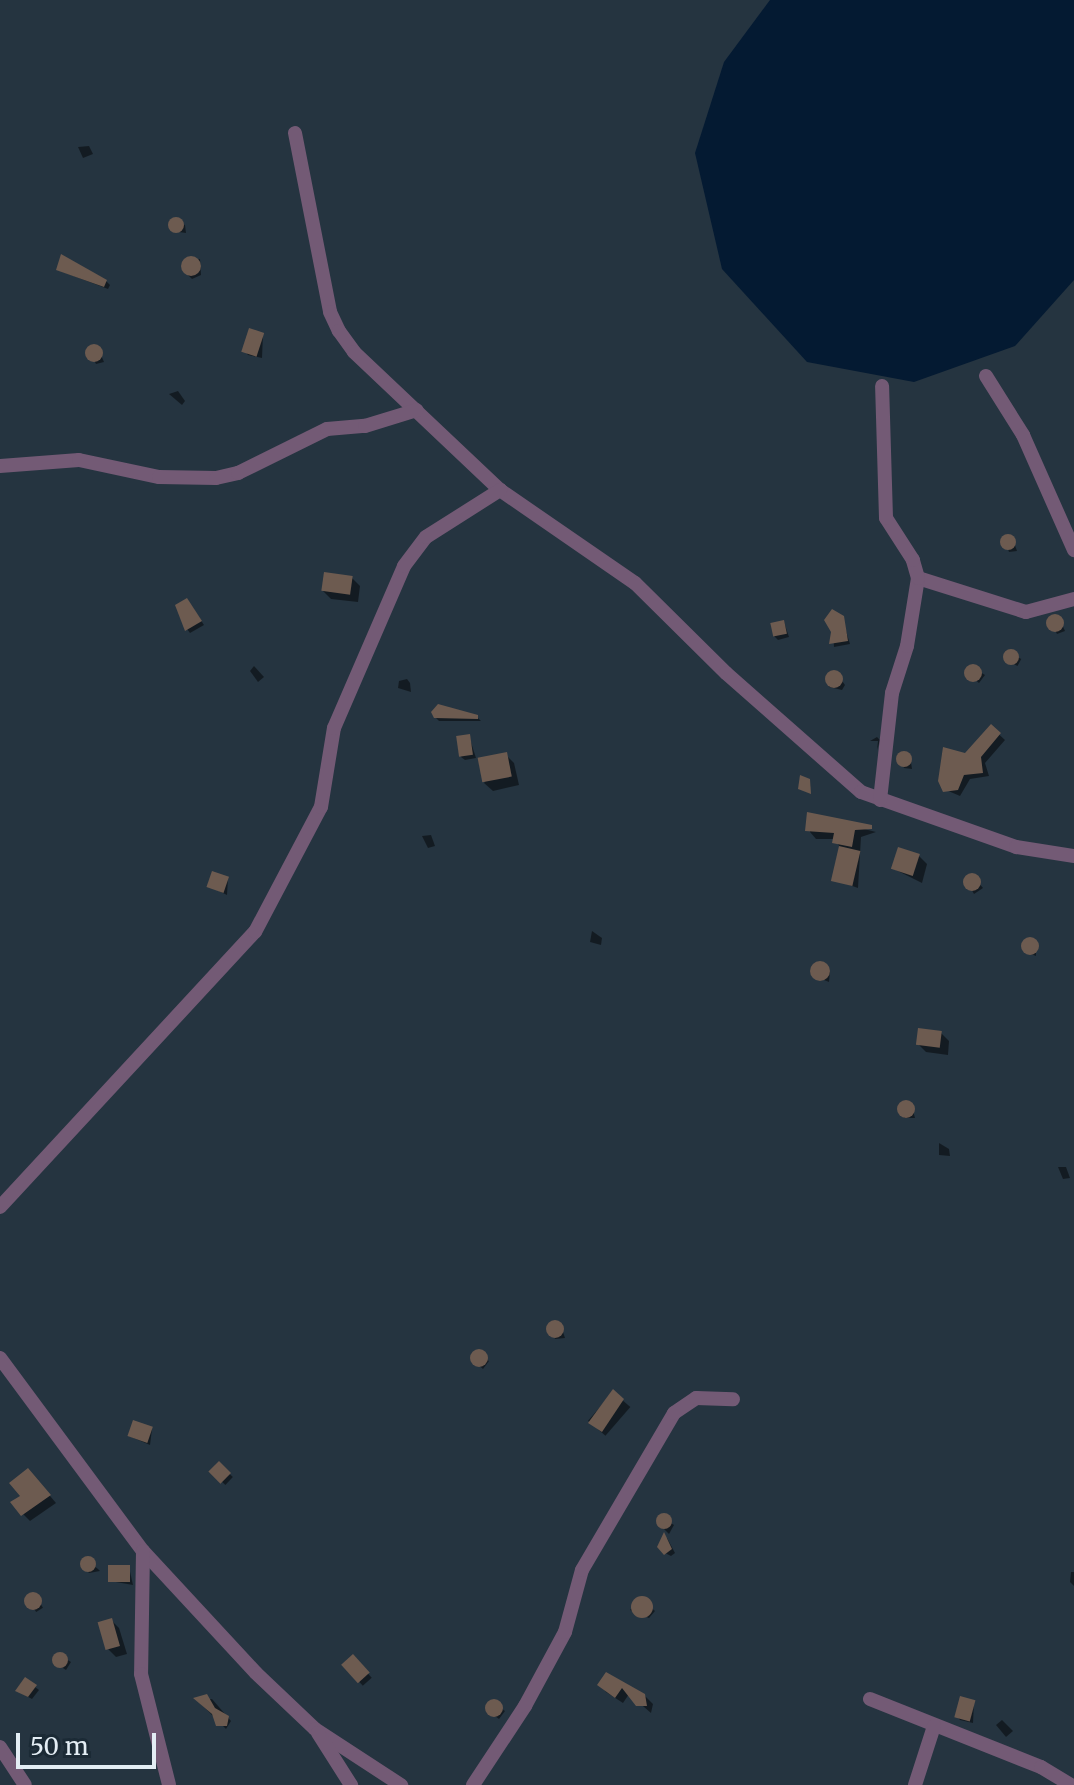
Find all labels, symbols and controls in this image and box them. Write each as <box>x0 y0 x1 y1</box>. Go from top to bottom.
scale bar <box>20 1717 160 1767</box>
text: 50 m <box>30 1731 89 1762</box>

